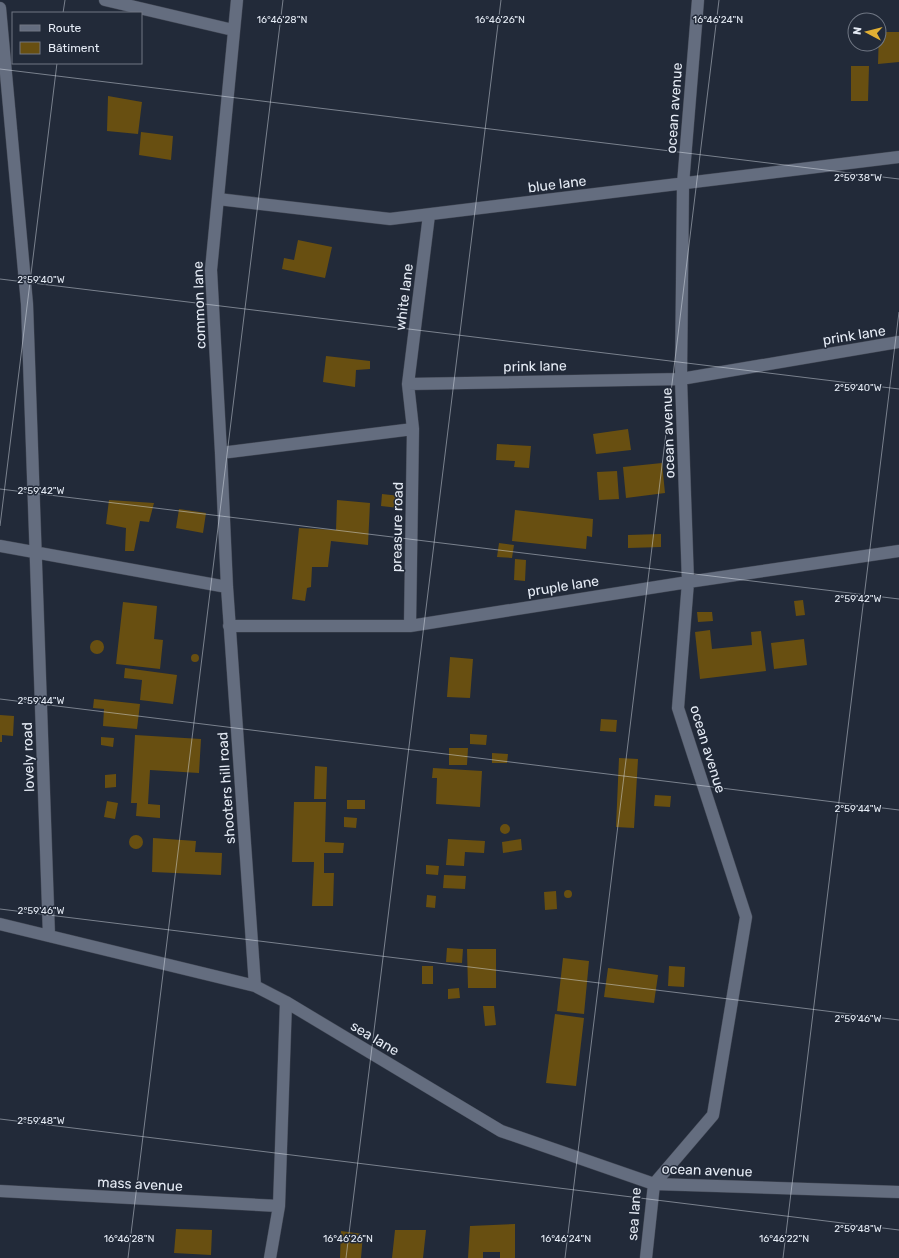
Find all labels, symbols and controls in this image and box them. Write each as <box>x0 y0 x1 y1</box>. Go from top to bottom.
legend <box>12 12 142 64</box>
north arrow <box>847 12 887 52</box>
text: 16°46'28"N <box>257 14 307 26</box>
text: 16°46'26"N <box>475 14 525 26</box>
text: 16°46'24"N <box>693 14 743 26</box>
text: Route <box>48 21 82 35</box>
text: N <box>851 26 865 36</box>
text: Bâtiment <box>48 41 100 55</box>
street label: ocean avenue <box>663 62 686 154</box>
street label: blue lane <box>527 172 587 197</box>
text: 2°59'38"W <box>834 172 882 184</box>
street label: common lane <box>189 261 210 349</box>
street label: white lane <box>392 262 417 332</box>
text: 2°59'40"W <box>17 274 65 286</box>
street label: prink lane <box>821 322 887 349</box>
street label: prink lane <box>503 357 567 376</box>
text: 2°59'40"W <box>834 382 882 394</box>
street label: ocean avenue <box>658 387 679 479</box>
street label: preasure road <box>388 482 407 572</box>
text: 2°59'42"W <box>17 485 65 497</box>
street label: pruple lane <box>526 572 600 601</box>
text: 2°59'42"W <box>834 593 882 605</box>
text: 2°59'44"W <box>17 695 65 707</box>
street label: ocean avenue <box>686 703 729 795</box>
street label: lovely road <box>19 722 38 792</box>
street label: shooters hill road <box>214 731 239 845</box>
text: 2°59'44"W <box>834 803 882 815</box>
text: 2°59'46"W <box>18 905 64 917</box>
text: 2°59'46"W <box>835 1013 881 1025</box>
street label: sea lane <box>347 1017 402 1060</box>
text: 2°59'48"W <box>17 1115 65 1127</box>
street label: ocean avenue <box>661 1160 753 1181</box>
street label: mass avenue <box>97 1174 183 1195</box>
street label: sea lane <box>624 1187 645 1241</box>
text: 2°59'48"W <box>834 1223 882 1235</box>
text: 16°46'28"N <box>104 1233 154 1245</box>
text: 16°46'26"N <box>323 1233 373 1245</box>
text: 16°46'24"N <box>541 1233 591 1245</box>
text: 16°46'22"N <box>759 1233 809 1245</box>

